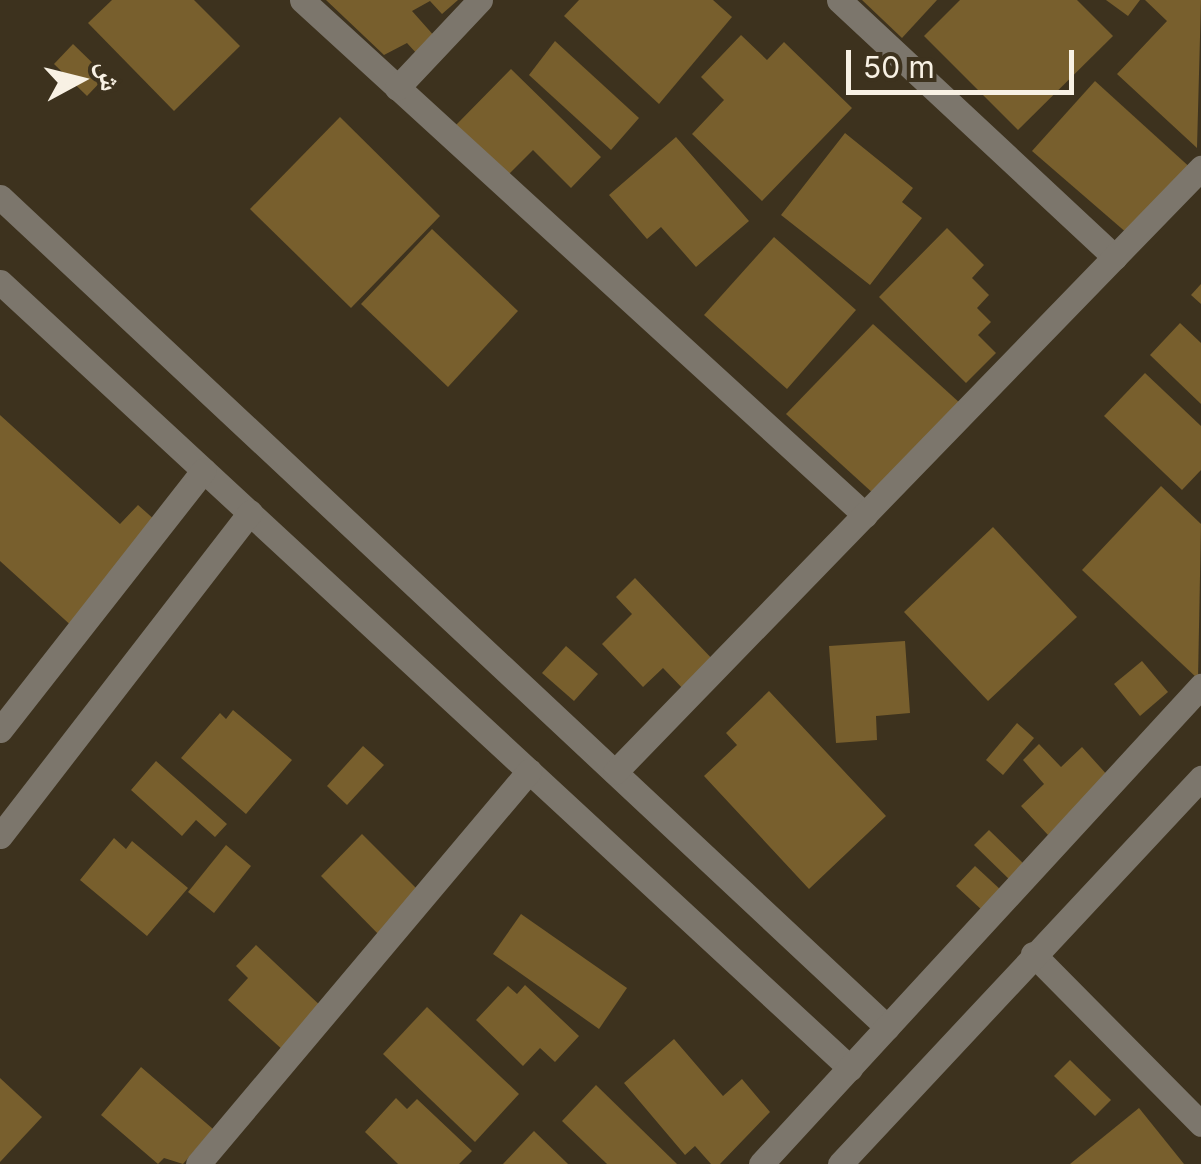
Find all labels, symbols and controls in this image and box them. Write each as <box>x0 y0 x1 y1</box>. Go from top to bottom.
north arrow <box>30 30 130 130</box>
scale bar <box>851 30 1078 92</box>
text: 50 m <box>863 49 935 85</box>
text: ش <box>91 60 128 93</box>

